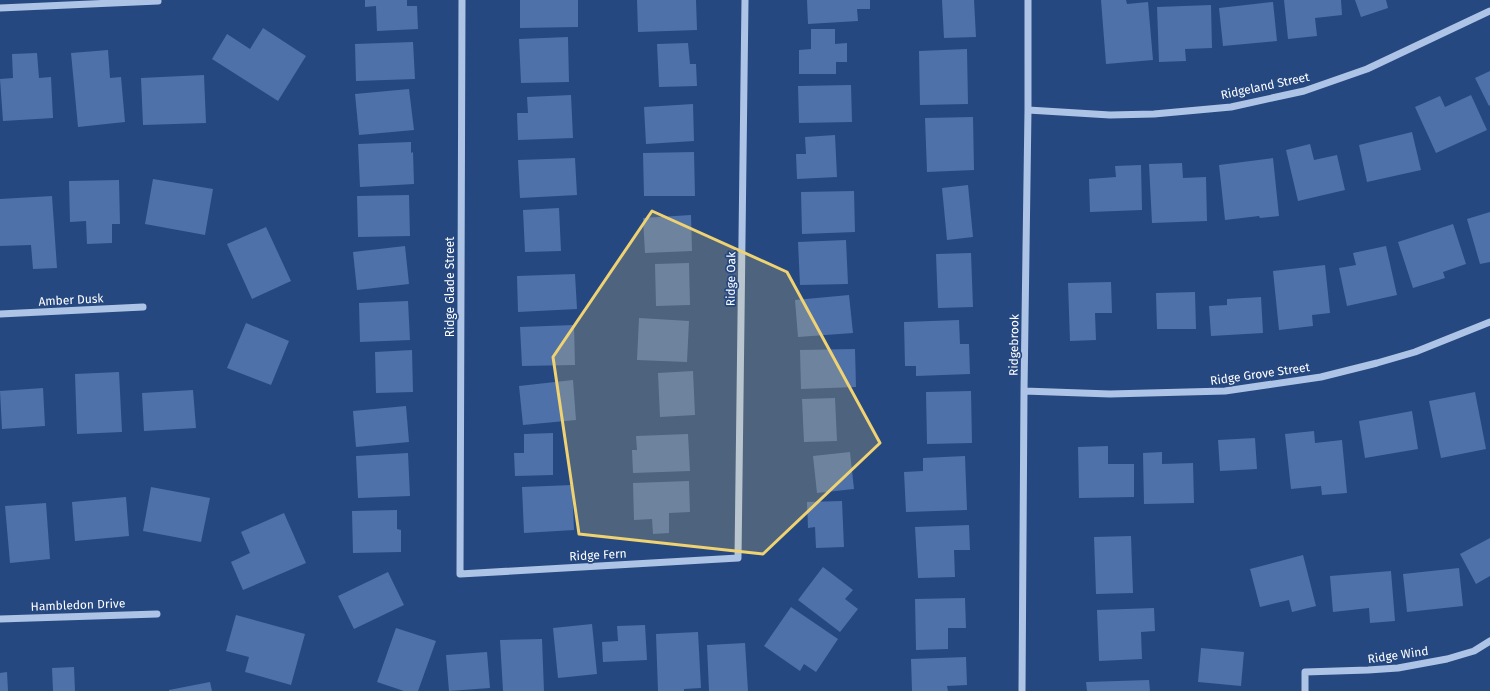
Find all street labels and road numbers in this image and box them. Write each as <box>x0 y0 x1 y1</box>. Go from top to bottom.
street label: Ridgeland Street <box>1219 70 1311 102</box>
street label: Ridge Glade Street <box>443 236 457 337</box>
street label: Ridge Oak <box>724 251 738 306</box>
street label: Amber Dusk <box>38 291 105 309</box>
street label: Ridgebrook <box>1006 313 1022 376</box>
street label: Ridge Grove Street <box>1209 360 1311 388</box>
street label: Ridge Fern <box>569 547 627 563</box>
street label: Hambledon Drive <box>30 596 126 614</box>
street label: Ridge Wind <box>1367 644 1429 666</box>

